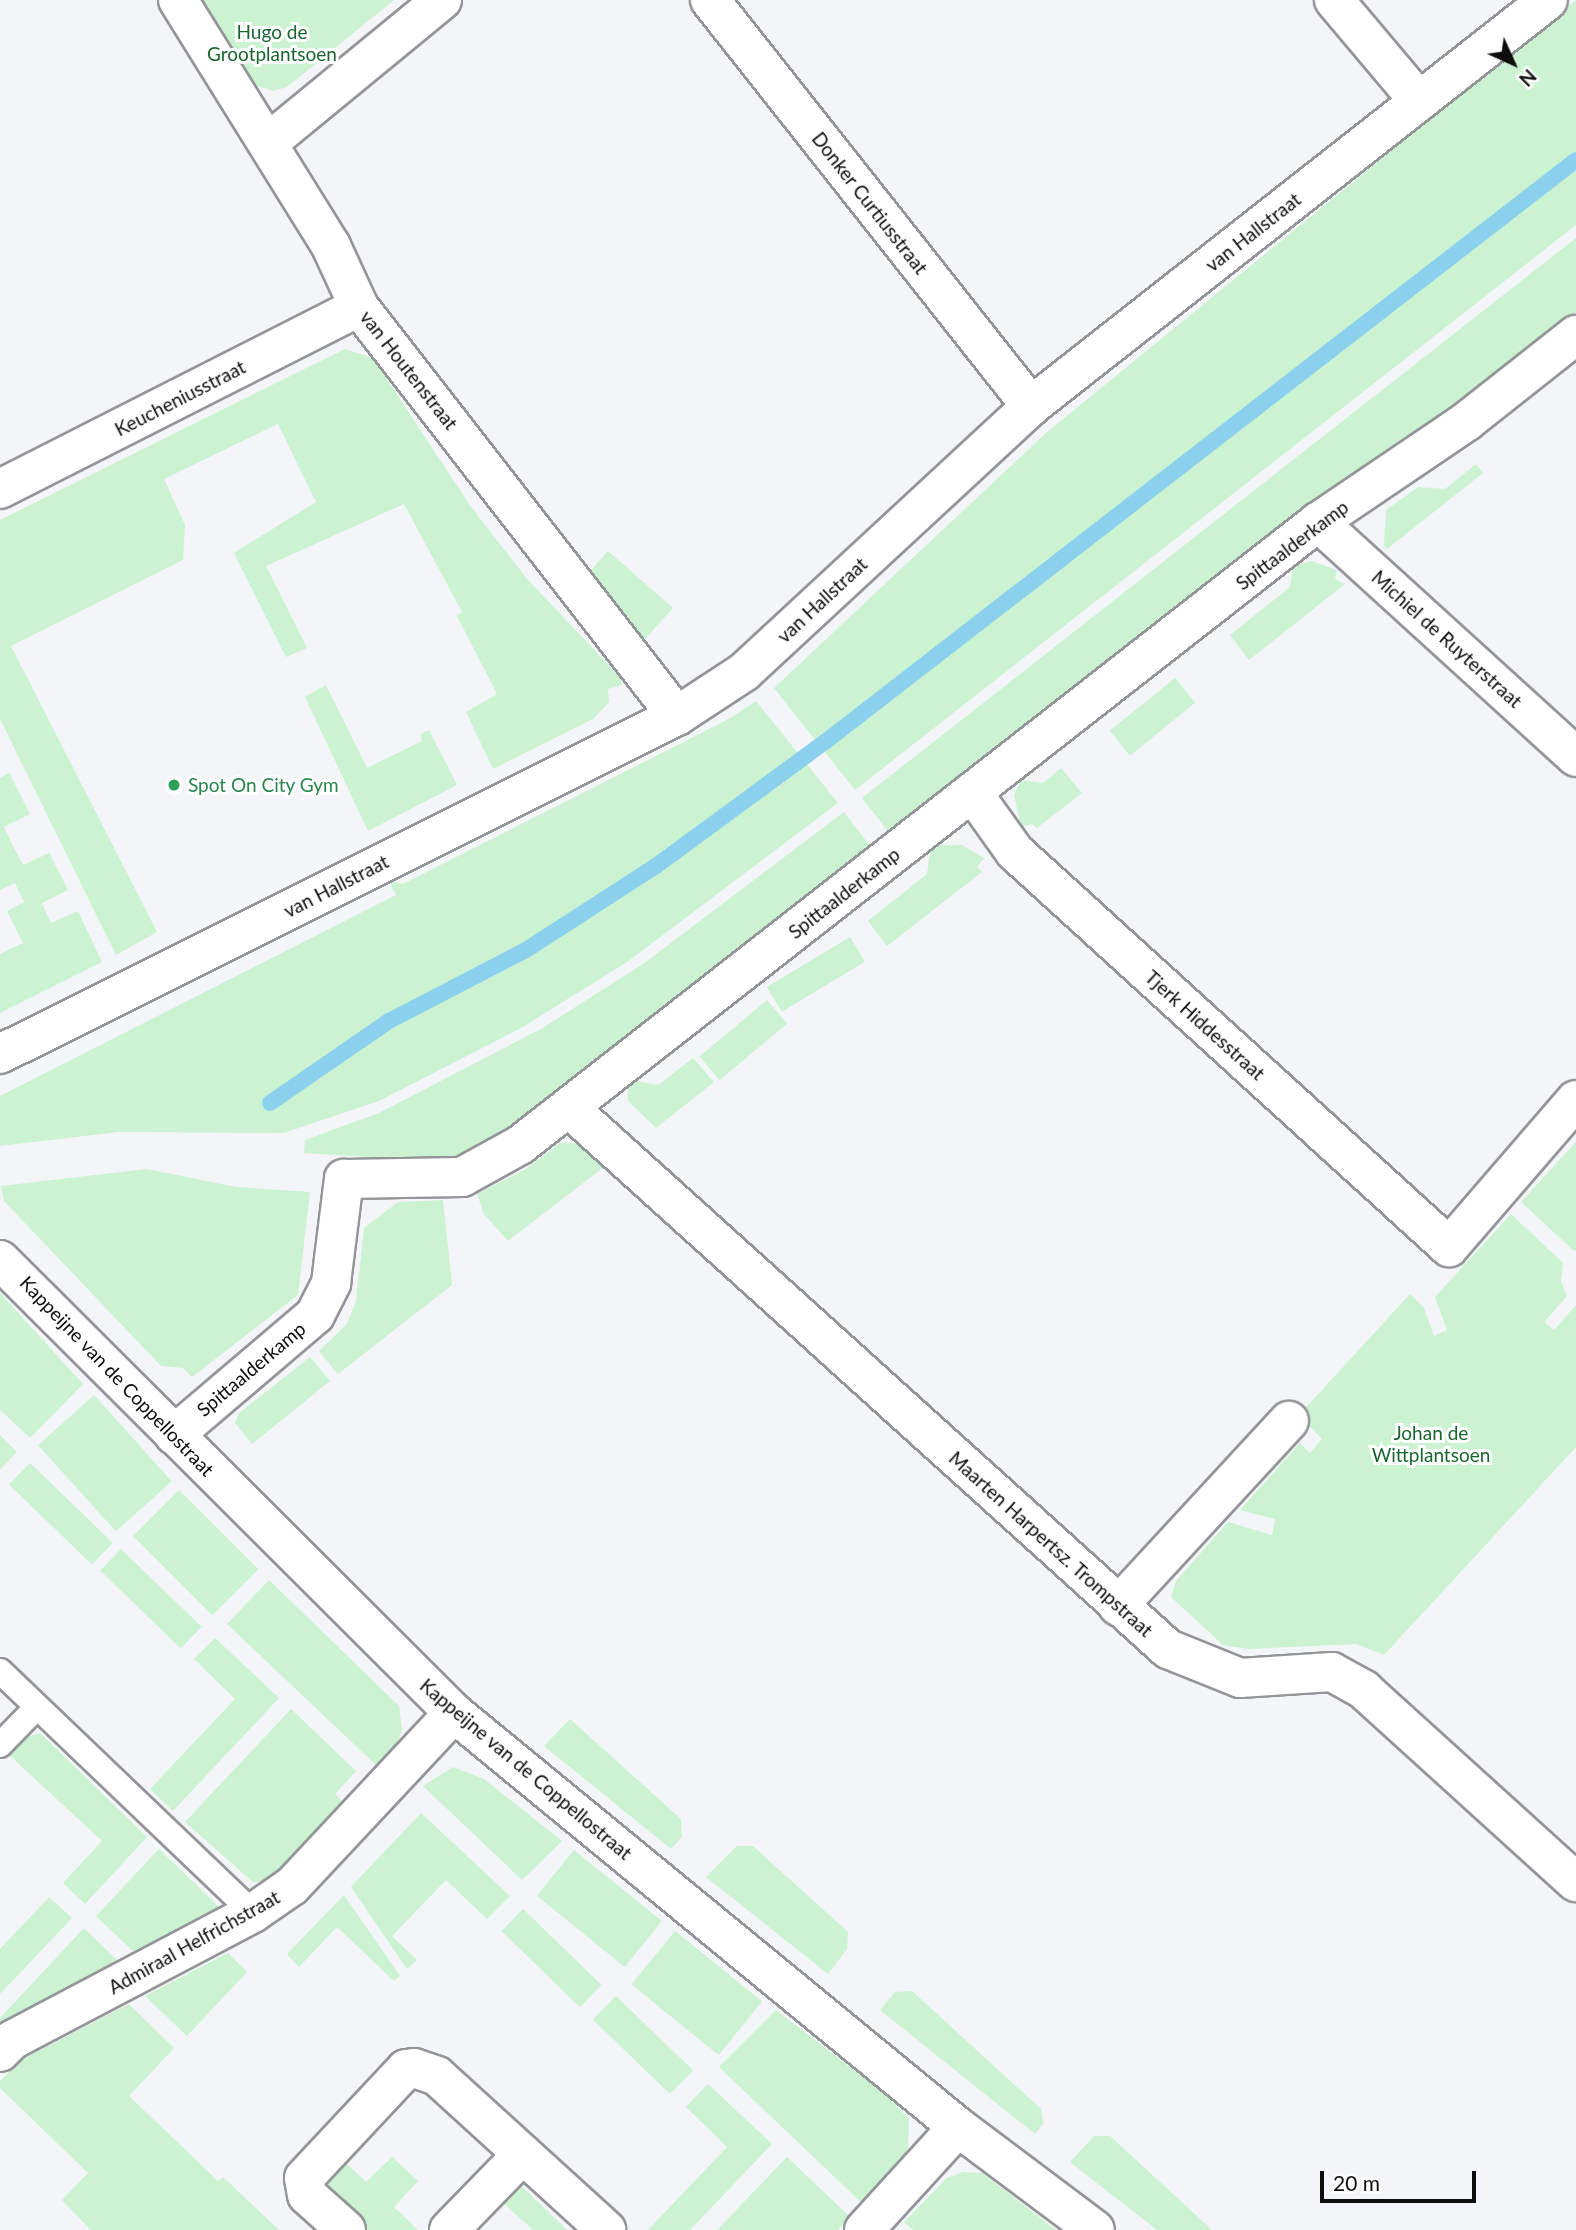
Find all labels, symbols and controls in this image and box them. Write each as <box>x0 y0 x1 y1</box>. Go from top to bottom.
park label: Hugo de Grootplantsoen <box>207 21 337 65</box>
north arrow <box>1478 28 1548 98</box>
text: N <box>1515 65 1542 92</box>
street label: Donker Curtiusstraat <box>807 127 933 279</box>
street label: van Hallstraat <box>1201 188 1305 276</box>
street label: van Houtenstraat <box>355 306 463 434</box>
street label: Keucheniusstraat <box>111 355 249 441</box>
street label: Spittaalderkamp <box>1231 495 1353 595</box>
street label: van Hallstraat <box>772 553 872 647</box>
street label: Michiel de Ruyterstraat <box>1367 566 1527 712</box>
place label: Spot On City Gym <box>188 774 339 796</box>
marker: Spot On City Gym <box>166 777 182 793</box>
street label: Spittaalderkamp <box>784 843 904 943</box>
street label: van Hallstraat <box>280 850 392 922</box>
street label: Tjerk Hiddesstraat <box>1141 965 1269 1085</box>
street label: Kappeijne van de Coppellostraat <box>15 1271 219 1481</box>
street label: Spittaalderkamp <box>192 1317 310 1421</box>
park label: Johan de Wittplantsoen <box>1372 1422 1490 1466</box>
street label: Maarten Harpertsz. Trompstraat <box>944 1446 1158 1642</box>
street label: Kappeijne van de Coppellostraat <box>415 1674 637 1864</box>
street label: Admiraal Helfrichstraat <box>104 1885 284 1999</box>
scale bar <box>1324 2156 1480 2200</box>
text: 20 m <box>1333 2170 1380 2195</box>

